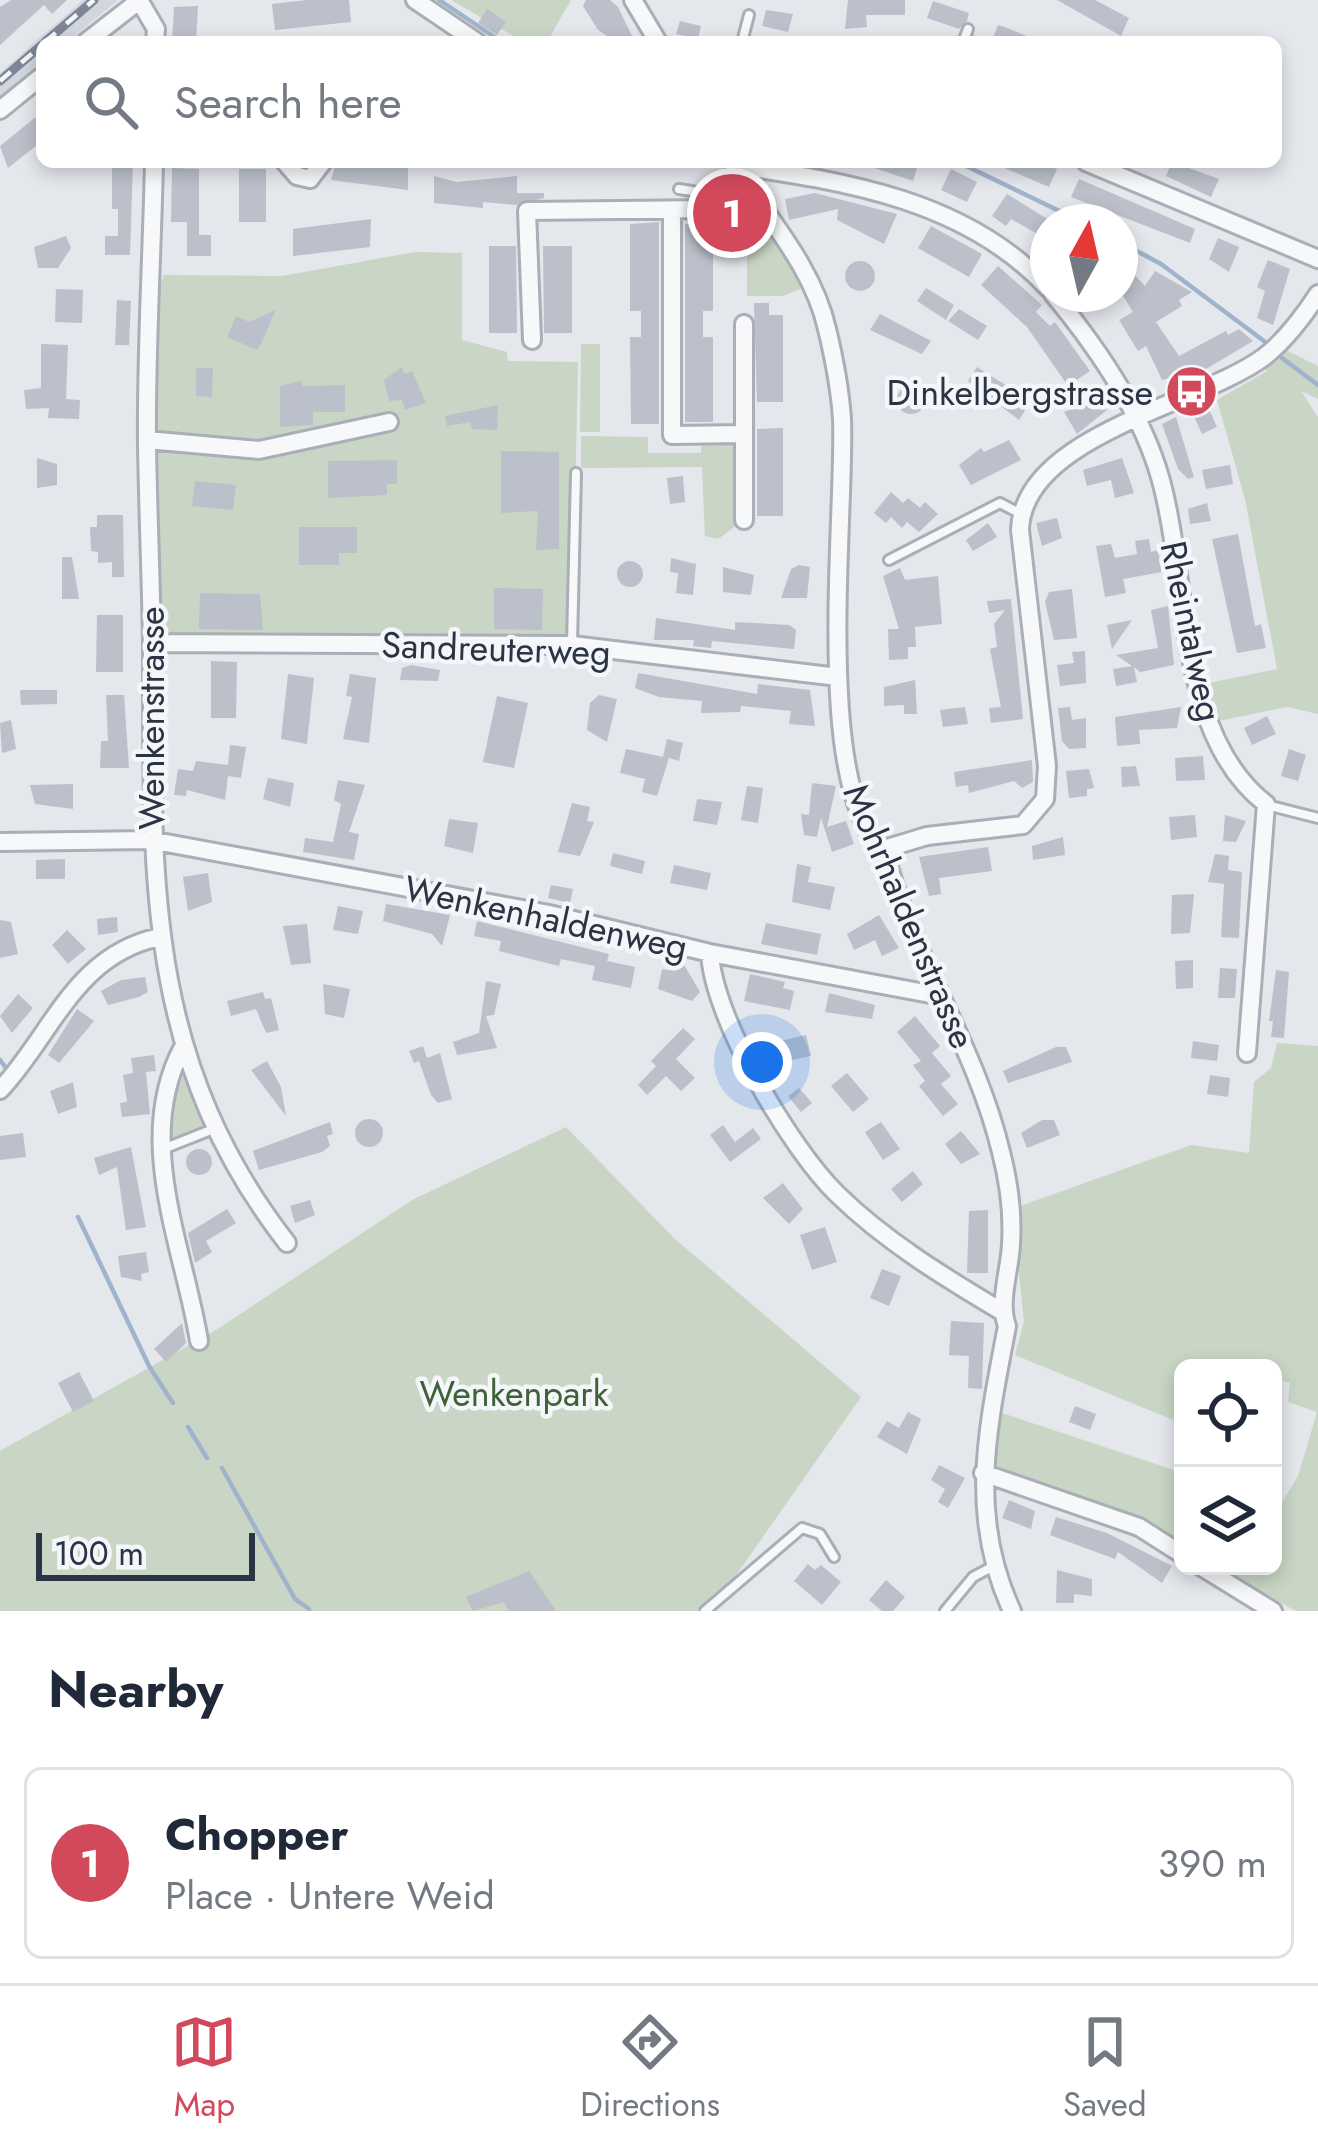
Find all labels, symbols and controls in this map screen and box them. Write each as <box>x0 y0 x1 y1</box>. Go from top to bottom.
search box <box>36 36 1282 168</box>
icon: search <box>78 69 144 135</box>
text: Search here <box>174 70 402 135</box>
pin: 1 <box>693 168 771 258</box>
north arrow <box>1030 204 1138 312</box>
bus stop icon: Dinkelbergstrasse <box>1164 364 1220 420</box>
place label: Dinkelbergstrasse <box>886 366 1153 418</box>
street label: Rheintalweg <box>1148 536 1236 726</box>
street label: Wenkenstrasse <box>125 606 177 830</box>
street label: Sandreuterweg <box>380 618 612 678</box>
street label: Mohrhaldenstrasse <box>831 776 989 1056</box>
street label: Wenkenhaldenweg <box>400 862 692 972</box>
your location <box>732 1032 792 1092</box>
map controls <box>1174 1359 1282 1575</box>
button: locate <box>1174 1359 1282 1467</box>
park label: Wenkenpark <box>420 1367 609 1419</box>
button: layers <box>1174 1467 1282 1575</box>
scale bar <box>36 1527 255 1580</box>
text: 100 m <box>54 1530 144 1577</box>
text: Nearby <box>48 1652 223 1726</box>
text: Chopper <box>165 1802 349 1867</box>
text: 1 <box>80 1835 100 1892</box>
text: 390 m <box>1158 1835 1267 1892</box>
text: Place · Untere Weid <box>165 1867 495 1924</box>
tab: Map <box>171 2009 237 2128</box>
tab: Directions <box>580 2009 720 2128</box>
tab: Saved <box>1063 2009 1147 2128</box>

